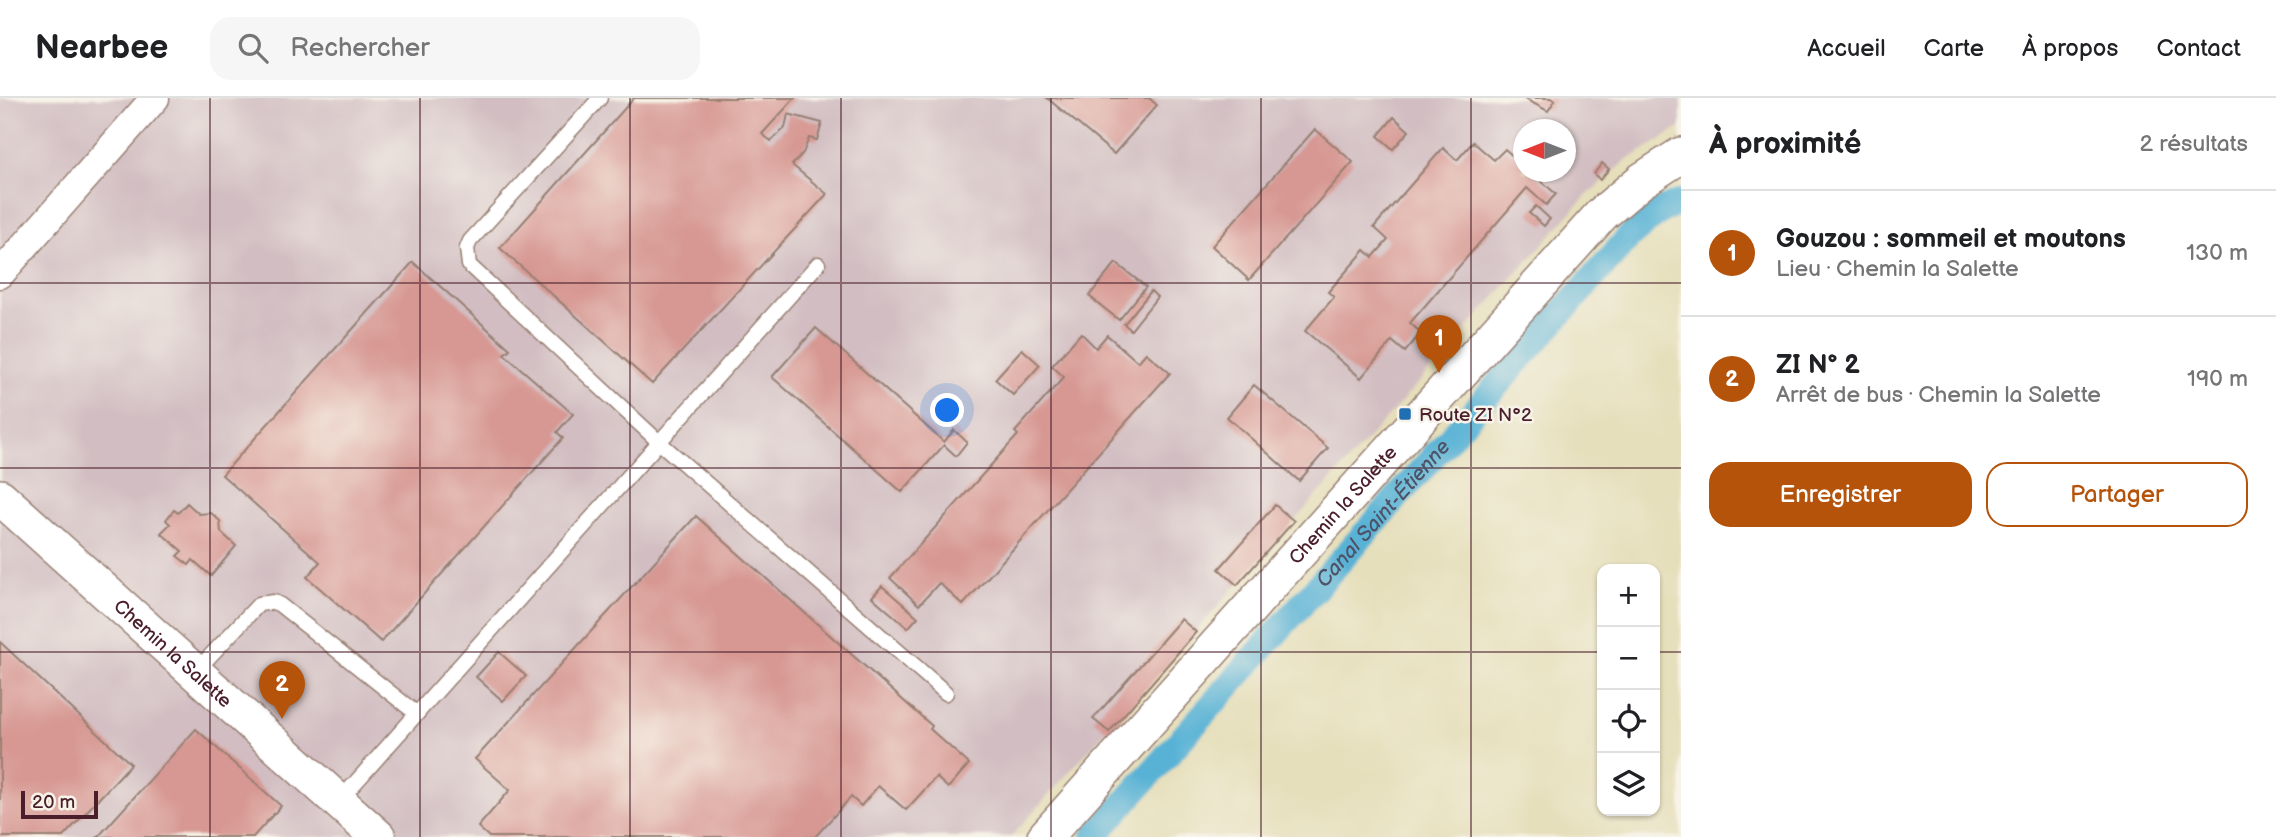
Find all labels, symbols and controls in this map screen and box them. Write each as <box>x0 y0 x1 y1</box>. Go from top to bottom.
search box <box>210 17 700 80</box>
text: Nearbee <box>35 28 168 68</box>
icon: search <box>234 29 272 67</box>
text: Rechercher <box>290 33 430 64</box>
text: Accueil <box>1807 34 1886 63</box>
text: Carte <box>1924 34 1984 63</box>
text: À propos <box>2022 34 2118 63</box>
text: Contact <box>2156 34 2241 63</box>
north arrow <box>1513 119 1576 182</box>
text: À proximité <box>1709 126 1861 162</box>
text: 2 résultats <box>2140 130 2248 158</box>
text: Gouzou : sommeil et moutons <box>1776 224 2126 255</box>
text: 1 <box>1727 239 1737 267</box>
text: 130 m <box>2186 239 2248 267</box>
text: Lieu · Chemin la Salette <box>1776 255 2019 283</box>
pin: 1 <box>1416 315 1462 373</box>
text: ZI N° 2 <box>1776 350 1860 381</box>
text: 2 <box>1725 365 1739 393</box>
text: 190 m <box>2187 365 2248 393</box>
text: Arrêt de bus · Chemin la Salette <box>1776 381 2101 409</box>
your location <box>930 393 964 427</box>
place label: Route ZI N°2 <box>1419 404 1533 427</box>
marker: Route ZI N°2 <box>1397 406 1413 422</box>
water label: Canal Saint-Étienne <box>1311 434 1456 592</box>
street label: Chemin la Salette <box>1284 442 1402 569</box>
button: Enregistrer <box>1709 462 1972 527</box>
button: Partager <box>1986 462 2248 527</box>
map controls <box>1597 564 1660 816</box>
button: + <box>1597 564 1660 627</box>
street label: Chemin la Salette <box>108 595 236 713</box>
button: − <box>1597 627 1660 690</box>
pin: 2 <box>259 661 305 719</box>
button: locate <box>1597 690 1660 753</box>
button: layers <box>1597 753 1660 816</box>
scale bar <box>21 788 98 820</box>
text: 20 m <box>32 791 75 814</box>

